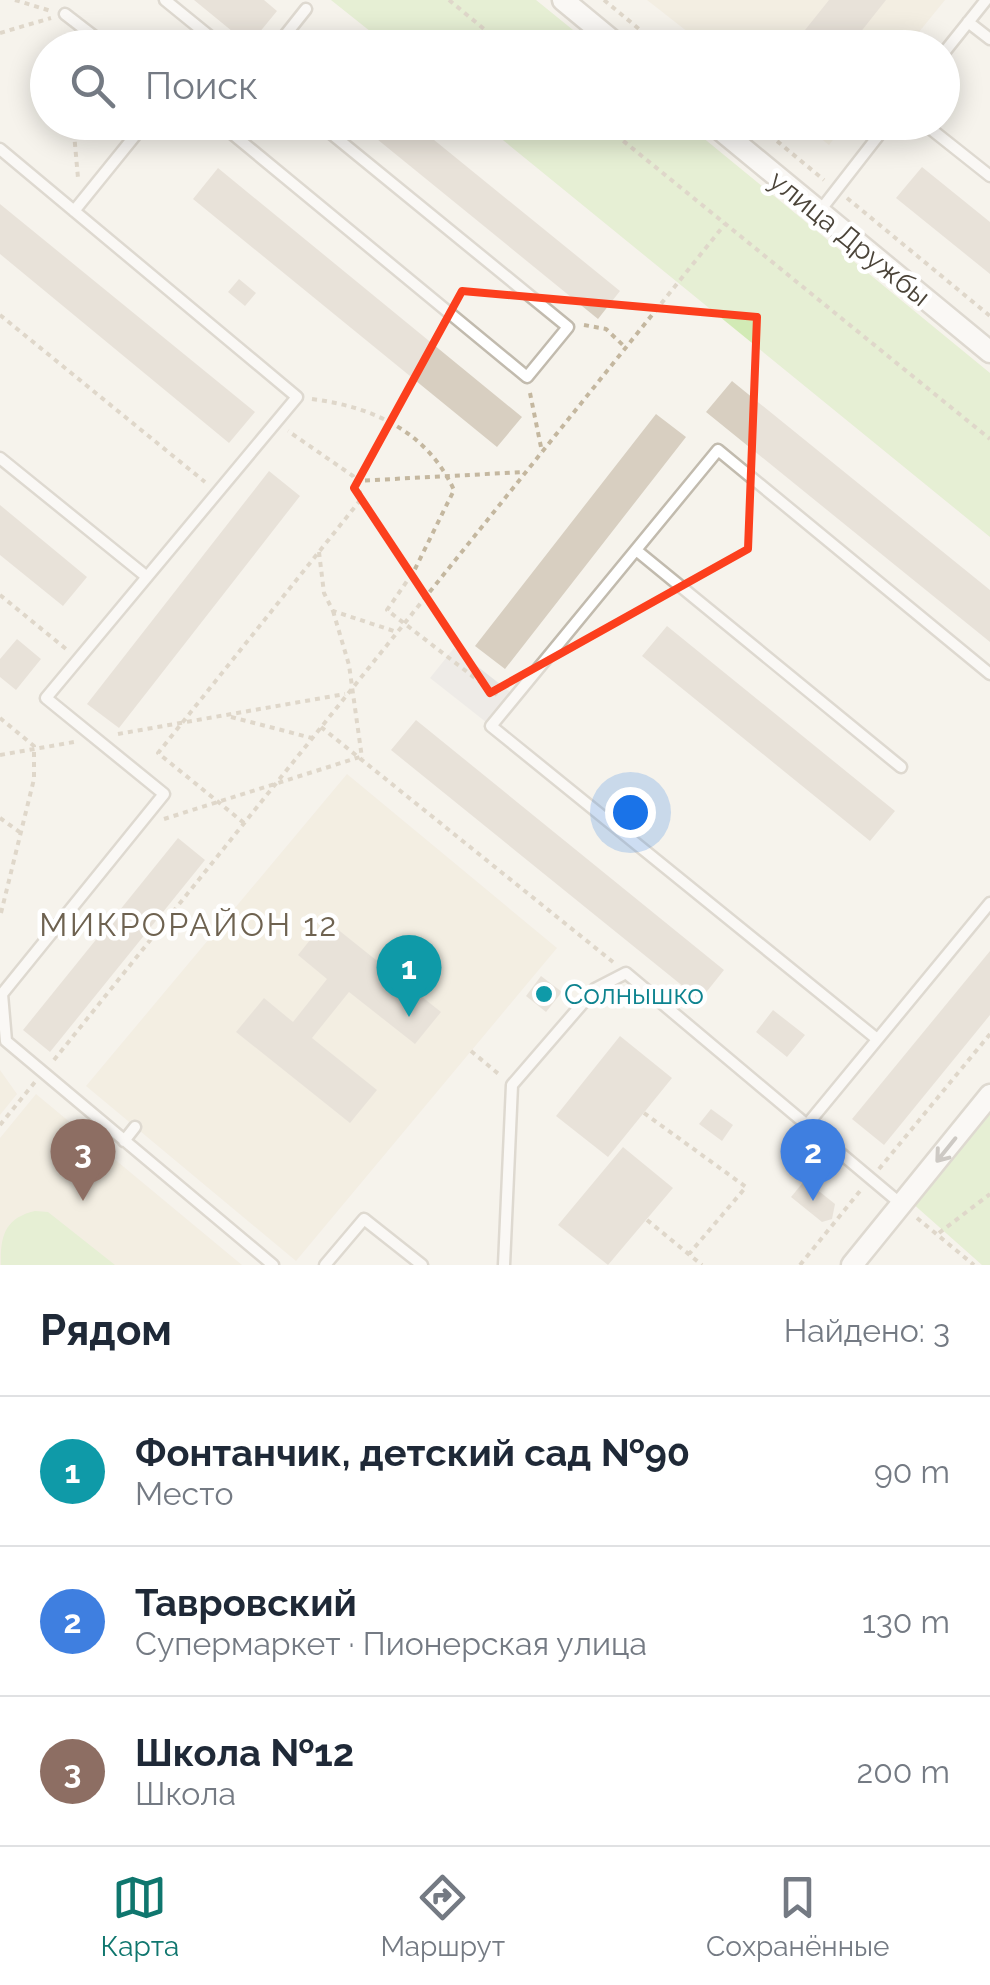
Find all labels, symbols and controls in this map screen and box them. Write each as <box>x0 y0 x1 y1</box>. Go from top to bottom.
search box <box>30 30 960 140</box>
icon: search <box>65 58 120 113</box>
text: Поиск <box>145 63 258 108</box>
street label: улица Дружбы <box>763 164 937 313</box>
your location <box>605 787 656 838</box>
district label: МИКРОРАЙОН 12 <box>39 906 339 943</box>
pin: 1 <box>376 934 442 1017</box>
place label: Солнышко <box>564 978 704 1011</box>
marker: Солнышко <box>533 983 555 1005</box>
pin: 3 <box>51 1118 116 1201</box>
pin: 2 <box>780 1118 846 1201</box>
one-way arrow <box>935 1136 957 1162</box>
text: Рядом <box>40 1306 172 1355</box>
text: Найдено: 3 <box>784 1312 950 1349</box>
text: Фонтанчик, детский сад №90 <box>135 1430 690 1475</box>
text: 1 <box>65 1453 80 1490</box>
text: 90 m <box>874 1453 950 1490</box>
text: Место <box>135 1475 233 1512</box>
text: Тавровский <box>135 1580 357 1625</box>
text: 2 <box>63 1603 82 1640</box>
text: 130 m <box>862 1603 950 1640</box>
text: Супермаркет · Пионерская улица <box>135 1625 647 1662</box>
text: Школа №12 <box>135 1730 354 1775</box>
text: 3 <box>64 1753 81 1790</box>
text: 200 m <box>857 1753 950 1790</box>
text: Школа <box>135 1775 236 1812</box>
tab: Карта <box>101 1870 179 1963</box>
tab: Маршрут <box>380 1870 505 1963</box>
tab: Сохранённые <box>706 1870 889 1963</box>

